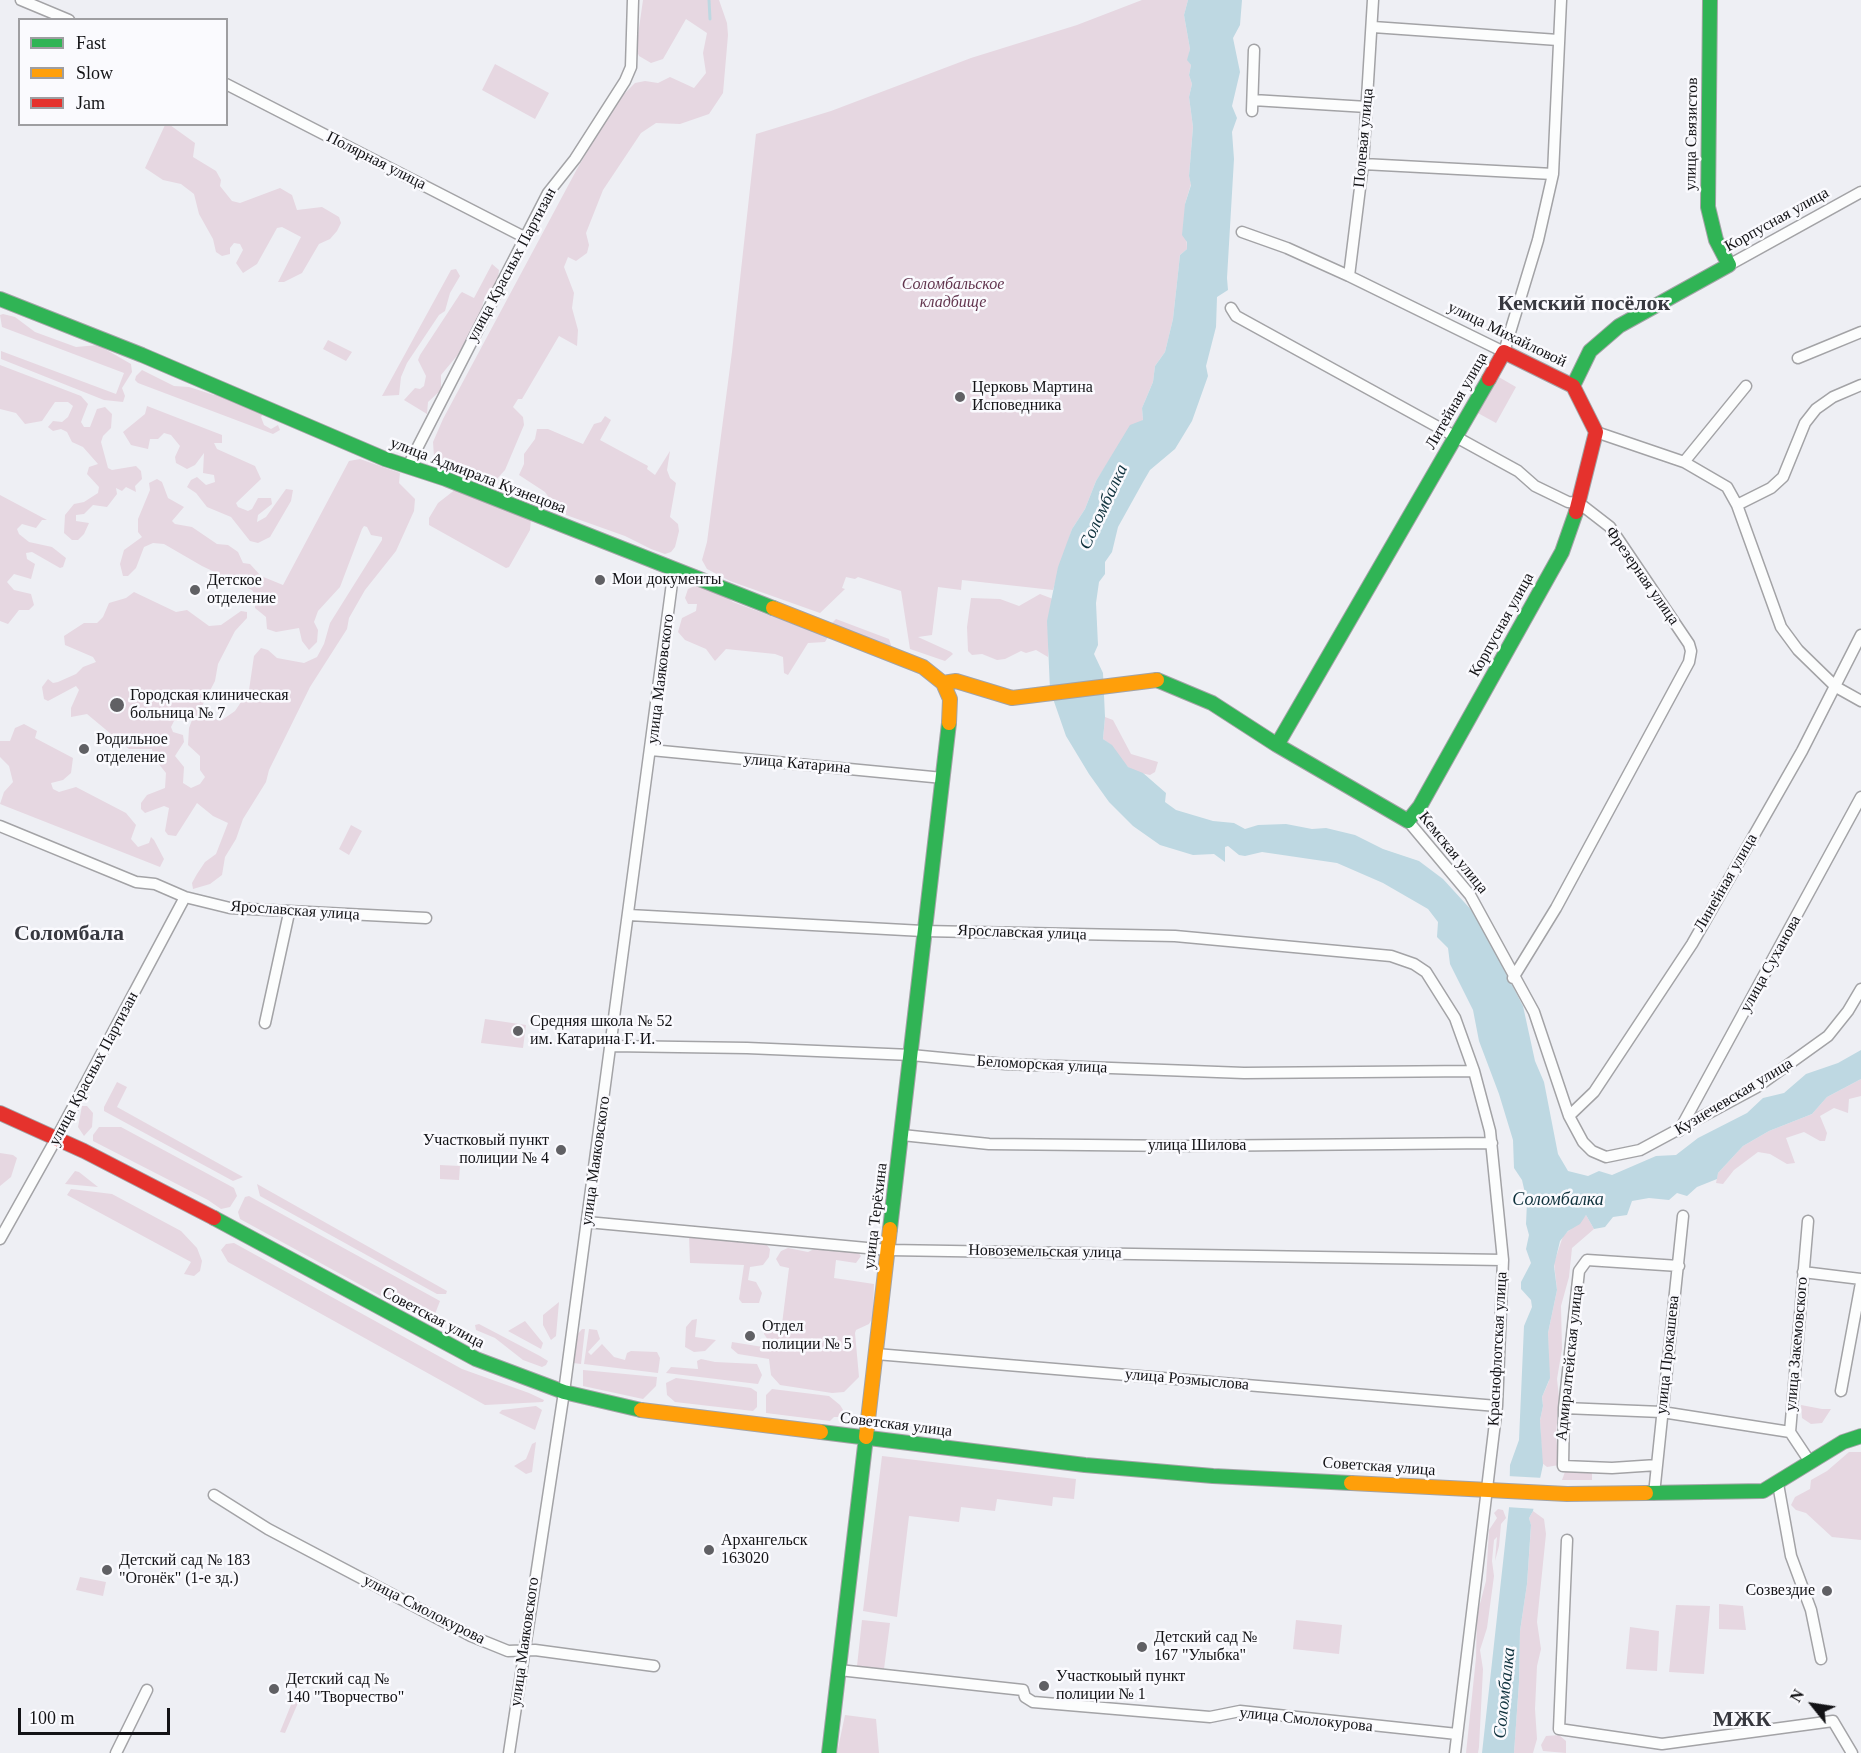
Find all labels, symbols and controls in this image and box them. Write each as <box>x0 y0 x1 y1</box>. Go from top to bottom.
legend <box>18 18 228 126</box>
text: Fast <box>76 33 106 53</box>
text: Slow <box>76 63 113 83</box>
street label: улица Связистов <box>1681 77 1703 191</box>
street label: Полевая улица <box>1350 87 1378 189</box>
text: Jam <box>76 93 105 113</box>
street label: Полярная улица <box>323 128 429 194</box>
street label: Корпусная улица <box>1722 183 1832 257</box>
street label: улица Красных Партизан <box>463 185 561 345</box>
park label: Соломбальское кладбище <box>902 275 1004 313</box>
district label: Кемский посёлок <box>1498 291 1670 317</box>
street label: улица Михайловой <box>1444 298 1570 372</box>
street label: Литейная улица <box>1422 349 1492 453</box>
place label: Церковь Мартина Исповедника <box>972 378 1093 416</box>
marker: Церковь Мартина Исповедника <box>953 390 967 404</box>
street label: улица Адмирала Кузнецова <box>387 434 569 518</box>
water label: Соломбалка <box>1075 461 1133 553</box>
street label: Фрезерная улица <box>1601 523 1683 629</box>
place label: Мои документы <box>612 570 721 590</box>
street label: Корпусная улица <box>1465 570 1539 680</box>
place label: Детское отделение <box>207 571 276 609</box>
marker: Мои документы <box>593 573 607 587</box>
marker: Детское отделение <box>188 583 202 597</box>
street label: улица Маяковского <box>643 613 679 745</box>
place label: Городская клиническая больница № 7 <box>130 686 289 724</box>
marker: Городская клиническая больница № 7 <box>108 696 126 714</box>
place label: Родильное отделение <box>96 730 168 768</box>
marker: Родильное отделение <box>77 742 91 756</box>
street label: улица Катарина <box>743 750 851 778</box>
street label: Кемская улица <box>1414 808 1492 898</box>
street label: Линейная улица <box>1690 830 1762 936</box>
street label: Ярославская улица <box>230 897 360 925</box>
street label: улица Суханова <box>1737 912 1805 1016</box>
district label: Соломбала <box>14 921 124 947</box>
street label: Ярославская улица <box>957 921 1087 945</box>
street label: улица Красных Партизан <box>45 989 143 1149</box>
place label: Средняя школа № 52 им. Катарина Г. И. <box>530 1012 672 1050</box>
marker: Средняя школа № 52 им. Катарина Г. И. <box>511 1024 525 1038</box>
street label: Беломорская улица <box>976 1052 1108 1078</box>
street label: Кузнечевская улица <box>1672 1054 1796 1140</box>
street label: улица Маяковского <box>577 1095 615 1227</box>
place label: Участковый пункт полиции № 4 <box>423 1131 549 1169</box>
street label: улица Шилова <box>1148 1136 1246 1156</box>
marker: Участковый пункт полиции № 4 <box>554 1143 568 1157</box>
street label: улица Терёхина <box>860 1162 892 1270</box>
water label: Соломбалка <box>1512 1189 1604 1211</box>
street label: Новоземельская улица <box>968 1241 1122 1263</box>
street label: Краснофлотская улица <box>1484 1271 1512 1427</box>
street label: улица Закемовского <box>1782 1276 1812 1412</box>
street label: Советская улица <box>379 1283 487 1353</box>
street label: Адмиралтейская улица <box>1552 1284 1588 1442</box>
street label: улица Прокашева <box>1652 1295 1684 1415</box>
place label: Отдел полиции № 5 <box>762 1317 852 1355</box>
marker: Отдел полиции № 5 <box>743 1329 757 1343</box>
street label: улица Розмыслова <box>1124 1365 1250 1395</box>
street label: Советская улица <box>839 1409 953 1441</box>
street label: Советская улица <box>1322 1453 1436 1481</box>
place label: Архангельск 163020 <box>721 1531 808 1569</box>
marker: Архангельск 163020 <box>702 1543 716 1557</box>
place label: Детский сад № 183 "Огонёк" (1-е зд.) <box>119 1551 250 1589</box>
marker: Детский сад № 183 "Огонёк" (1-е зд.) <box>100 1563 114 1577</box>
street label: улица Смолокурова <box>360 1571 488 1649</box>
street label: улица Маяковского <box>506 1576 544 1708</box>
place label: Созвездие <box>1745 1581 1815 1601</box>
marker: Созвездие <box>1820 1584 1834 1598</box>
place label: Детский сад № 167 "Улыбка" <box>1154 1628 1257 1666</box>
marker: Детский сад № 167 "Улыбка" <box>1135 1640 1149 1654</box>
water label: Соломбалка <box>1489 1646 1521 1740</box>
place label: Участкоыый пункт полиции № 1 <box>1056 1667 1185 1705</box>
place label: Детский сад № 140 "Творчество" <box>286 1670 404 1708</box>
north arrow <box>1783 1675 1843 1735</box>
marker: Участкоыый пункт полиции № 1 <box>1037 1679 1051 1693</box>
marker: Детский сад № 140 "Творчество" <box>267 1682 281 1696</box>
text: N <box>1787 1686 1807 1705</box>
scale bar <box>21 1696 172 1734</box>
street label: улица Смолокурова <box>1238 1703 1374 1737</box>
district label: МЖК <box>1713 1707 1771 1733</box>
text: 100 m <box>29 1708 75 1728</box>

